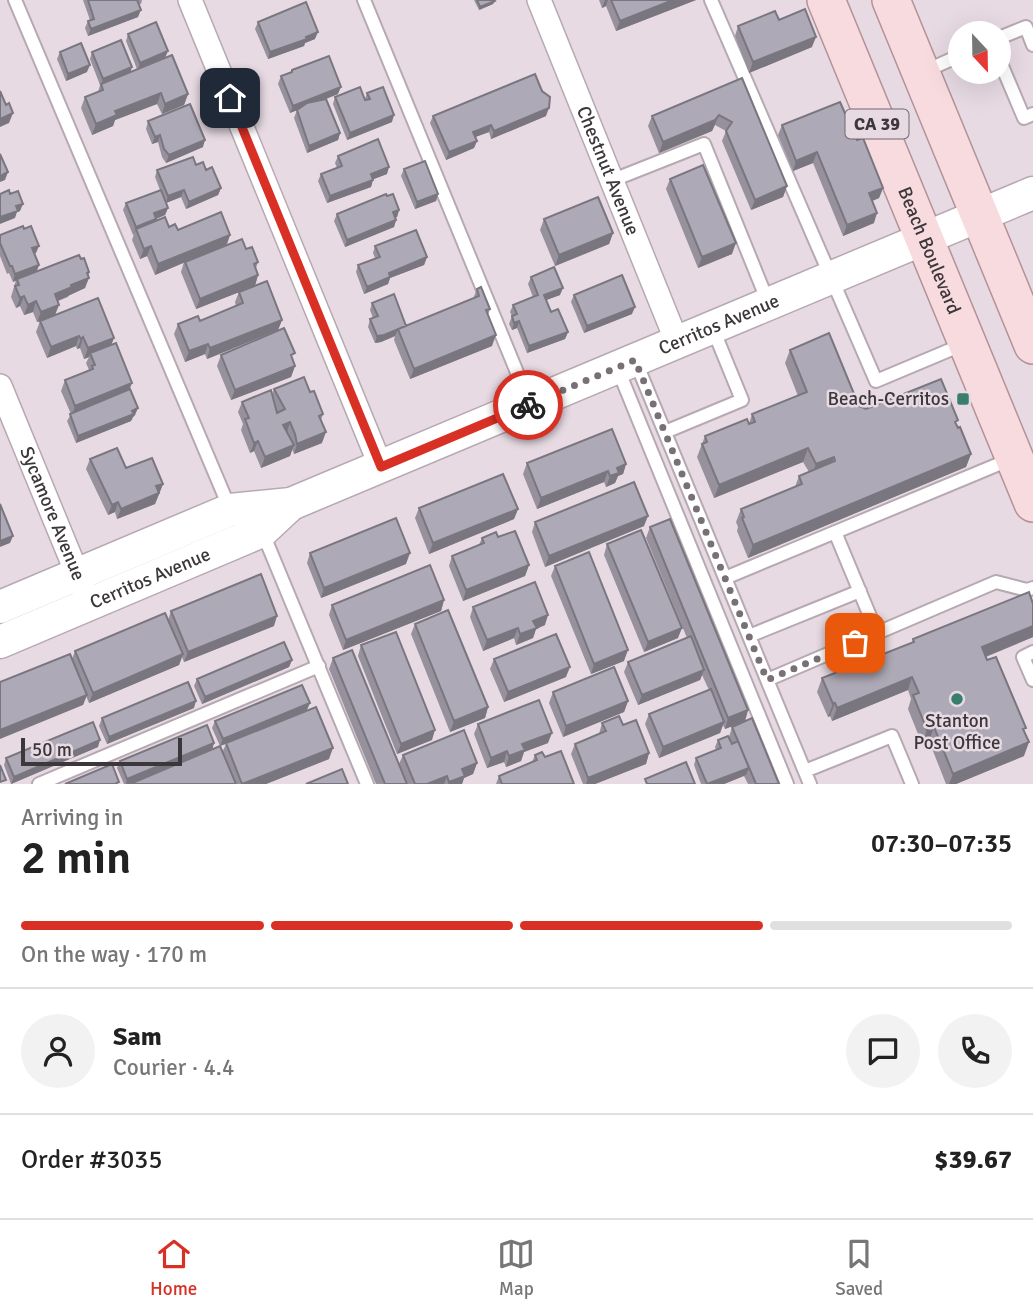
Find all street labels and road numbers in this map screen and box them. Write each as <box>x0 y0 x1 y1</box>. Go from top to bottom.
street label: Chestnut Avenue <box>571 102 645 239</box>
road number: CA 39 <box>846 110 908 139</box>
street label: Beach Boulevard <box>892 183 966 318</box>
street label: Cerritos Avenue <box>655 289 783 361</box>
street label: Sycamore Avenue <box>14 443 91 584</box>
street label: Cerritos Avenue <box>86 542 214 615</box>

